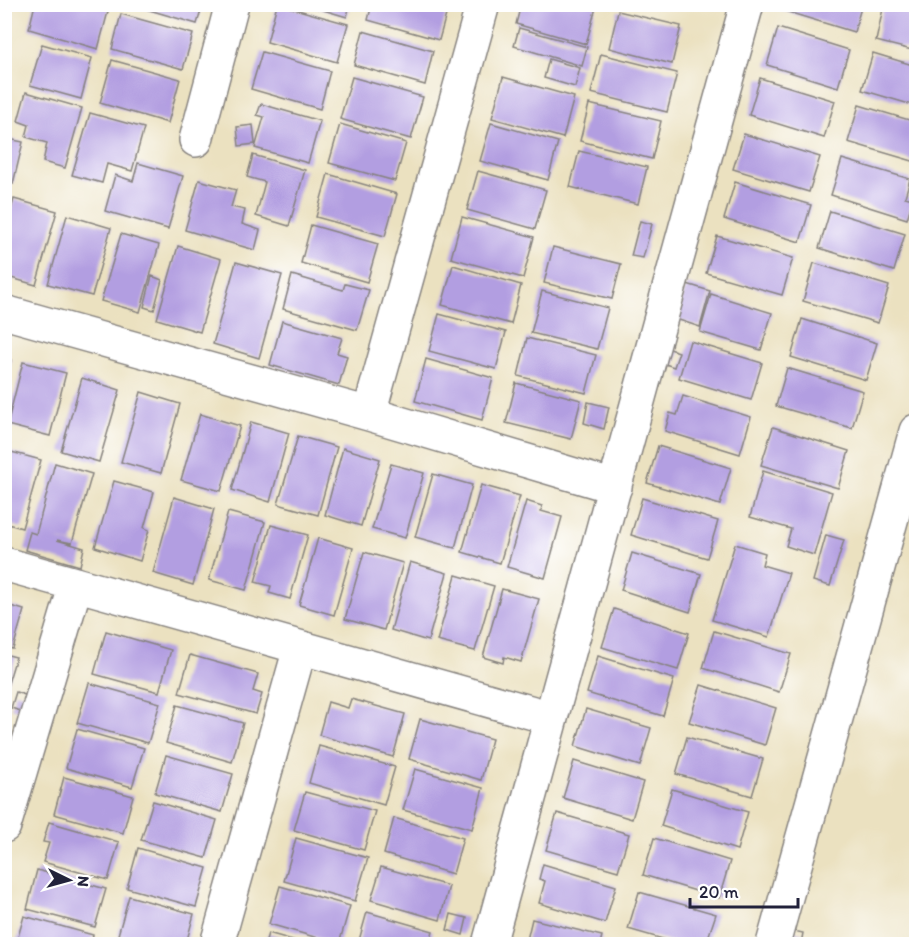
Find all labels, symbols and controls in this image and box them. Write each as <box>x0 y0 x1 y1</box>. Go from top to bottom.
north arrow <box>39 850 99 910</box>
scale bar <box>690 871 798 909</box>
text: N <box>74 875 93 887</box>
text: 20 m <box>699 881 739 903</box>

